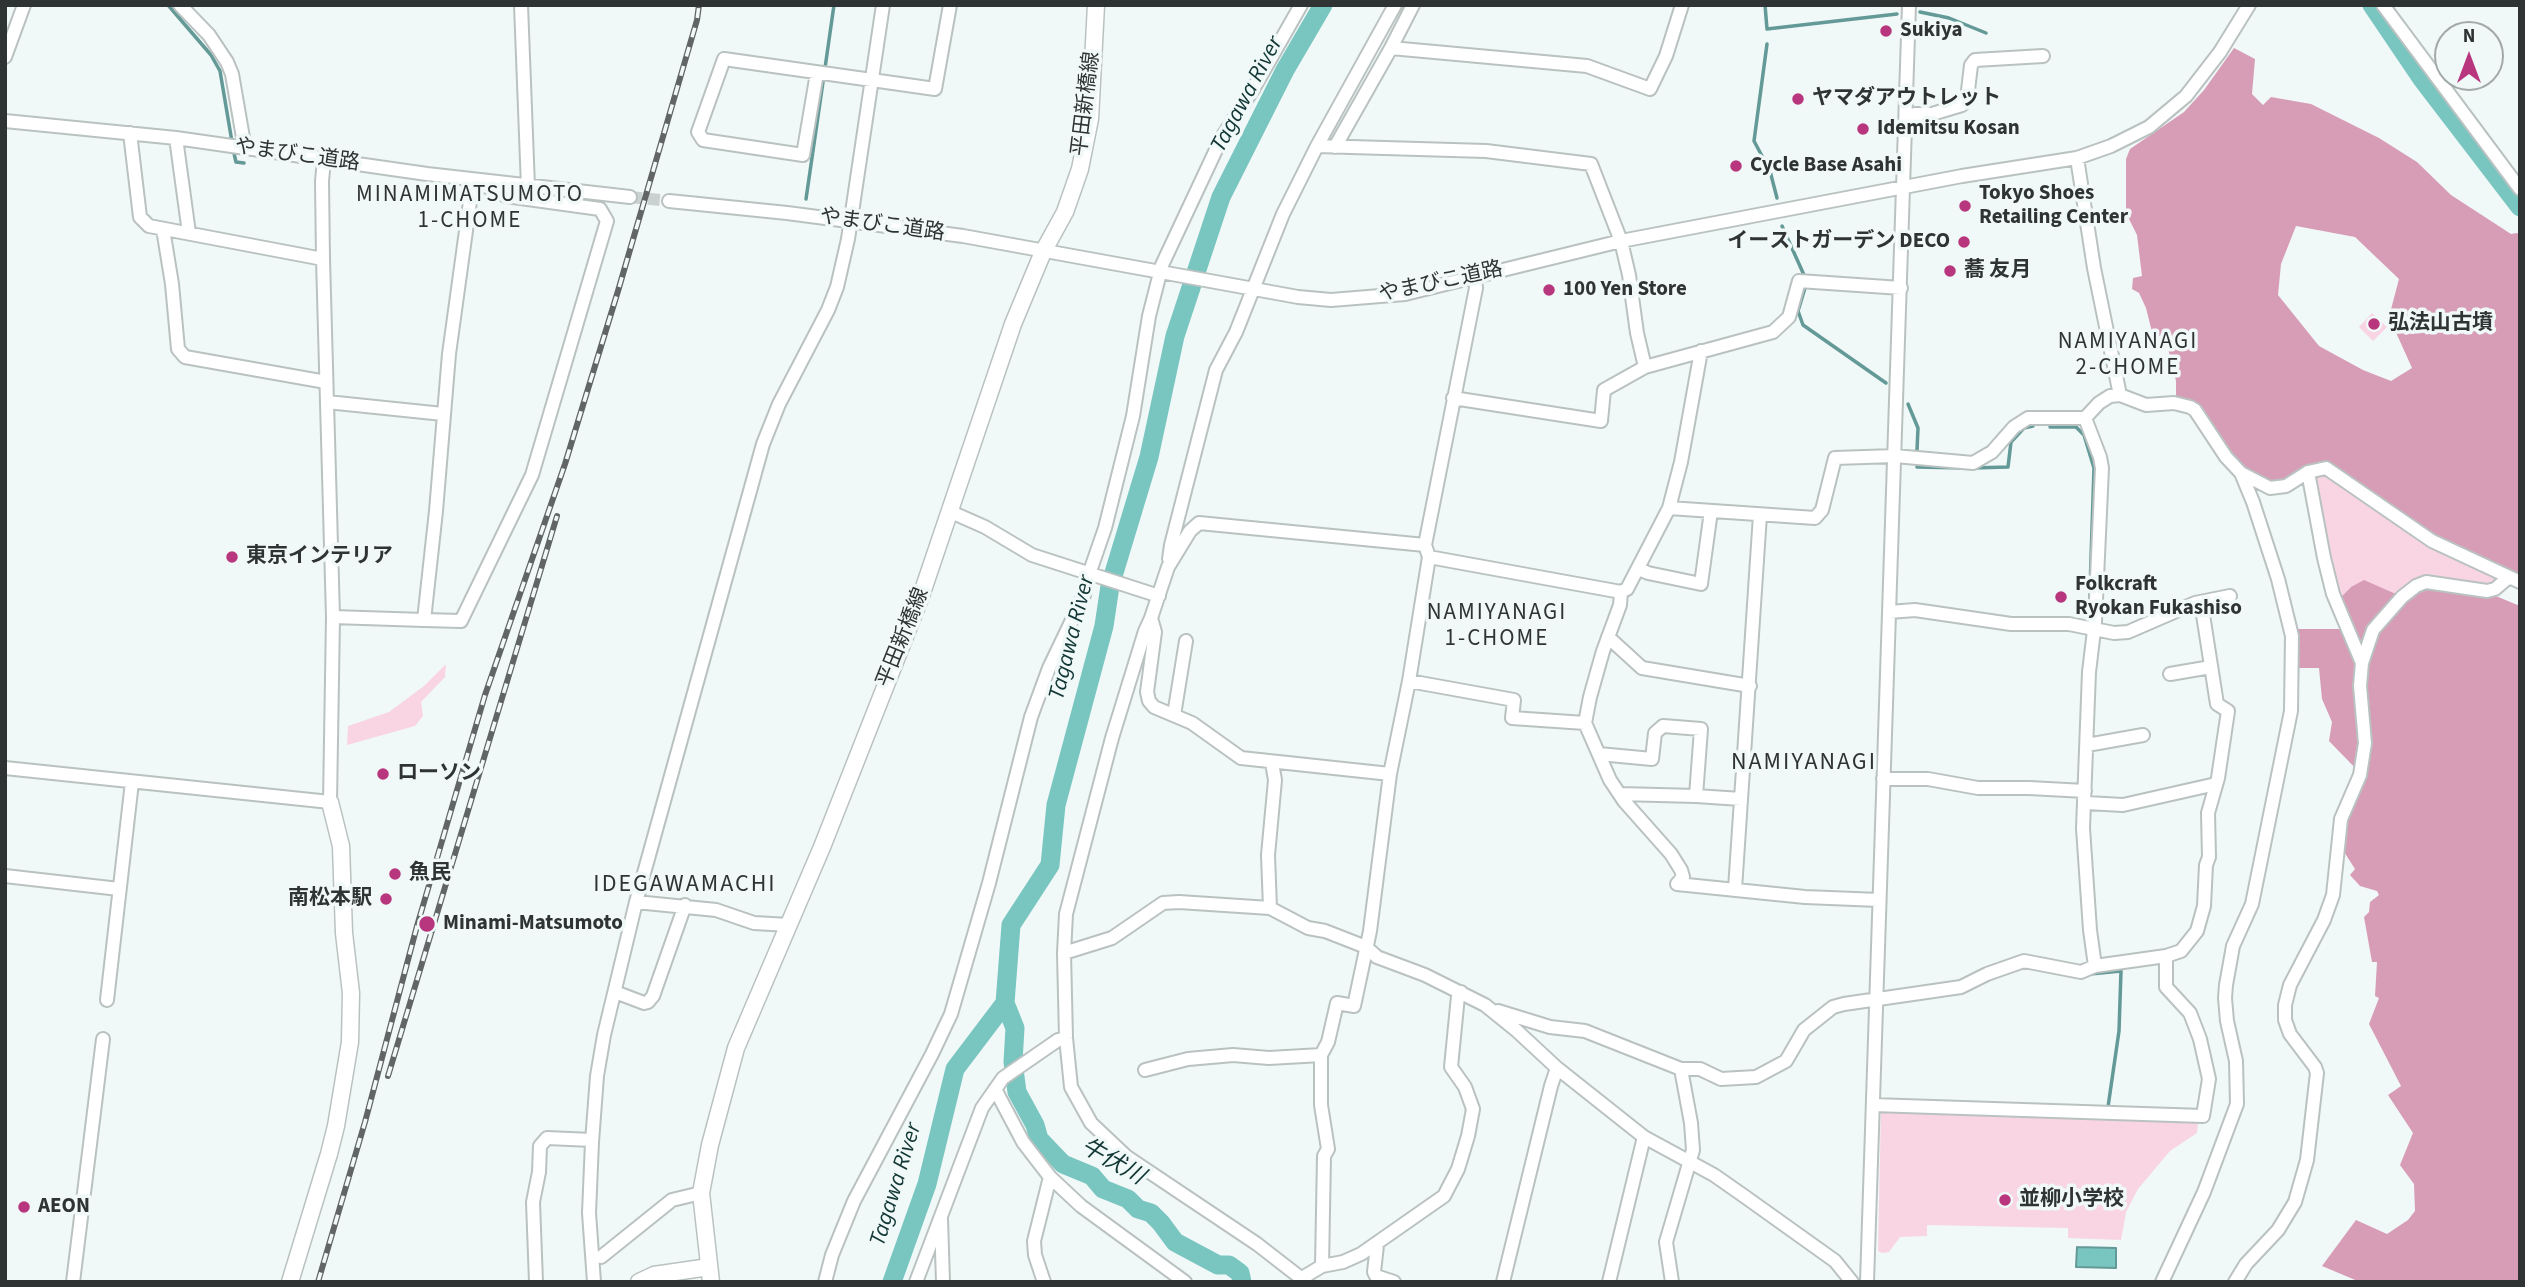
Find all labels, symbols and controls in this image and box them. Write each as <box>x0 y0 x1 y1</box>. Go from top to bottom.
place label: Sukiya <box>1900 18 1962 44</box>
north arrow <box>2434 21 2504 91</box>
marker: Sukiya <box>1878 23 1894 39</box>
text: N <box>2463 23 2475 50</box>
water label: Tagawa River <box>1206 32 1290 158</box>
street label: 平田新橋線 <box>1068 50 1106 158</box>
place label: ヤマダアウトレット <box>1812 86 2001 112</box>
marker: ヤマダアウトレット <box>1790 91 1806 107</box>
place label: Idemitsu Kosan <box>1877 116 2020 142</box>
marker: Idemitsu Kosan <box>1855 121 1871 137</box>
street label: やまびこ道路 <box>233 135 361 177</box>
place label: Cycle Base Asahi <box>1750 153 1902 179</box>
marker: Cycle Base Asahi <box>1728 158 1744 174</box>
place label: Tokyo Shoes Retailing Center <box>1979 181 2128 231</box>
district label: MINAMIMATSUMOTO 1-CHOME <box>358 182 582 236</box>
marker: Tokyo Shoes Retailing Center <box>1957 198 1973 214</box>
street label: やまびこ道路 <box>818 205 946 247</box>
place label: イーストガーデン DECO <box>1727 229 1950 255</box>
marker: イーストガーデン DECO <box>1956 234 1972 250</box>
street label: やまびこ道路 <box>1377 258 1505 308</box>
place label: 蕎 友月 <box>1964 258 2031 284</box>
marker: 蕎 友月 <box>1942 263 1958 279</box>
place label: 100 Yen Store <box>1563 277 1687 303</box>
marker: 100 Yen Store <box>1541 282 1557 298</box>
place label: 弘法山古墳 <box>2388 311 2493 337</box>
marker: 弘法山古墳 <box>2366 316 2382 332</box>
district label: NAMIYANAGI 2-CHOME <box>2059 329 2197 383</box>
place label: 東京インテリア <box>246 544 393 570</box>
marker: 東京インテリア <box>224 549 240 565</box>
place label: Folkcraft Ryokan Fukashiso <box>2075 572 2242 622</box>
water label: Tagawa River <box>1044 573 1102 703</box>
street label: 平田新橋線 <box>873 585 935 691</box>
marker: Folkcraft Ryokan Fukashiso <box>2053 589 2069 605</box>
district label: NAMIYANAGI 1-CHOME <box>1428 600 1566 654</box>
district label: NAMIYANAGI <box>1732 750 1876 778</box>
place label: ローソン <box>397 761 481 787</box>
marker: ローソン <box>375 766 391 782</box>
place label: 魚民 <box>409 861 451 887</box>
marker: 魚民 <box>387 866 403 882</box>
district label: IDEGAWAMACHI <box>595 872 775 900</box>
place label: 南松本駅 <box>288 886 372 912</box>
marker: 南松本駅 <box>378 891 394 907</box>
place label: Minami-Matsumoto <box>443 911 623 937</box>
marker: Minami-Matsumoto <box>417 914 437 934</box>
water label: Tagawa River <box>865 1120 929 1250</box>
water label: 牛伏川 <box>1075 1134 1149 1192</box>
place label: 並柳小学校 <box>2019 1187 2124 1213</box>
marker: 並柳小学校 <box>1997 1192 2013 1208</box>
place label: AEON <box>38 1194 90 1220</box>
marker: AEON <box>16 1199 32 1215</box>

